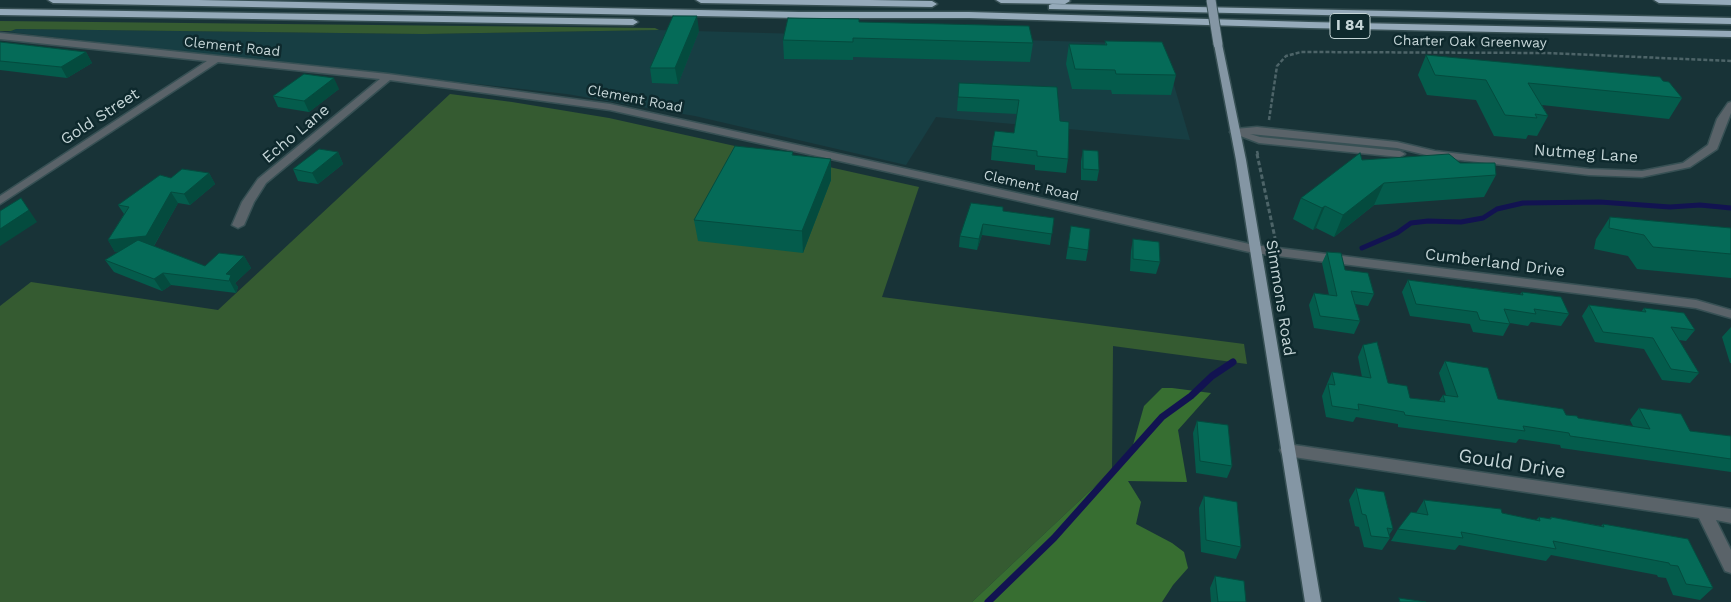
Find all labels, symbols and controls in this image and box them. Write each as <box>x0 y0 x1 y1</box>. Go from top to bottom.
road number: I 84 <box>1330 14 1370 38</box>
street label: Charter Oak Greenway <box>1393 32 1547 52</box>
street label: Clement Road <box>183 34 281 60</box>
street label: Clement Road <box>586 82 684 116</box>
street label: Gold Street <box>57 85 143 149</box>
street label: Echo Lane <box>259 100 333 168</box>
street label: Nutmeg Lane <box>1533 141 1639 167</box>
street label: Clement Road <box>982 167 1080 205</box>
street label: Simmons Road <box>1261 239 1299 357</box>
street label: Cumberland Drive <box>1424 245 1566 281</box>
street label: Gould Drive <box>1457 444 1567 484</box>

